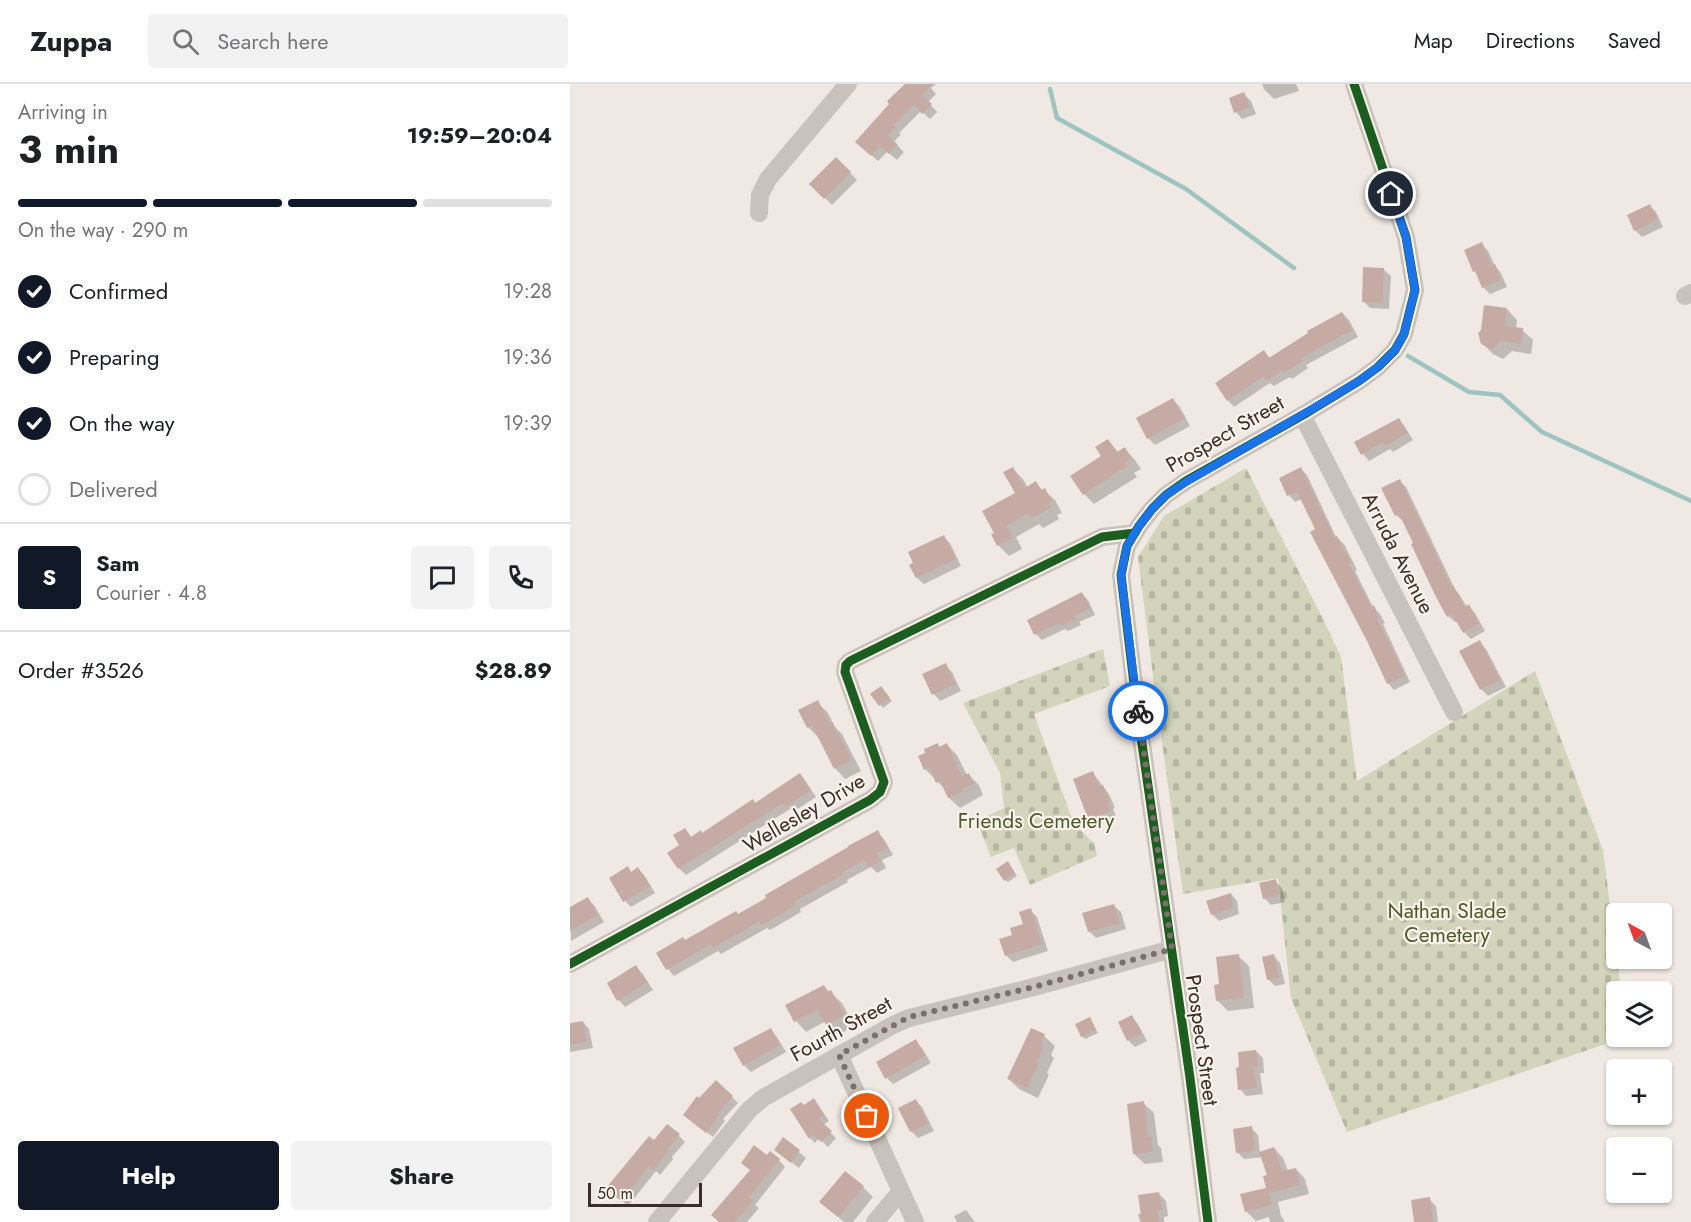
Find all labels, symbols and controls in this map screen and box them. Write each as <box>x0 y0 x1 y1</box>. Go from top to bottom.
search box <box>148 14 568 68</box>
text: Zuppa <box>30 21 112 62</box>
icon: search <box>169 25 202 58</box>
text: Search here <box>217 25 329 57</box>
text: Map <box>1414 26 1453 56</box>
text: Directions <box>1486 26 1575 56</box>
text: Saved <box>1608 26 1661 56</box>
text: Arriving in <box>18 98 108 127</box>
text: 19:59–20:04 <box>407 119 552 151</box>
text: 3 min <box>18 121 119 178</box>
pin <box>1365 168 1416 219</box>
icon: home <box>1374 177 1407 210</box>
text: On the way · 290 m <box>18 216 188 245</box>
icon: check <box>18 275 51 308</box>
text: Confirmed <box>69 275 168 307</box>
text: 19:28 <box>503 277 552 306</box>
icon: check <box>18 341 51 374</box>
text: Preparing <box>69 341 160 373</box>
text: 19:36 <box>503 343 552 372</box>
street label: Prospect Street <box>1160 388 1290 480</box>
icon: check <box>18 407 51 440</box>
text: On the way <box>69 407 174 439</box>
text: 19:39 <box>503 409 552 438</box>
text: Delivered <box>69 473 158 505</box>
street label: Arruda Avenue <box>1354 487 1442 619</box>
button: chat <box>411 546 474 609</box>
button: phone <box>489 546 552 609</box>
text: Sam <box>96 547 140 579</box>
text: S <box>43 561 56 593</box>
text: Courier · 4.8 <box>96 579 207 608</box>
text: Order #3526 <box>18 654 144 686</box>
text: $28.89 <box>475 654 552 686</box>
courier <box>1108 681 1168 741</box>
icon: bike <box>1122 695 1155 728</box>
street label: Wellesley Drive <box>737 766 871 860</box>
park label: Friends Cemetery <box>958 806 1115 836</box>
park label: Nathan Slade Cemetery <box>1387 896 1507 950</box>
north arrow <box>1606 903 1672 969</box>
map controls <box>1606 903 1672 1203</box>
street label: Prospect Street <box>1178 972 1226 1108</box>
button: layers <box>1606 981 1672 1047</box>
street label: Fourth Street <box>785 989 897 1069</box>
button: + <box>1606 1059 1672 1125</box>
pin <box>841 1090 892 1141</box>
icon: bag <box>850 1099 883 1132</box>
button: − <box>1606 1137 1672 1203</box>
button: Help <box>18 1141 279 1210</box>
button: Share <box>291 1141 552 1210</box>
scale bar <box>588 1180 702 1208</box>
text: 50 m <box>597 1182 633 1205</box>

